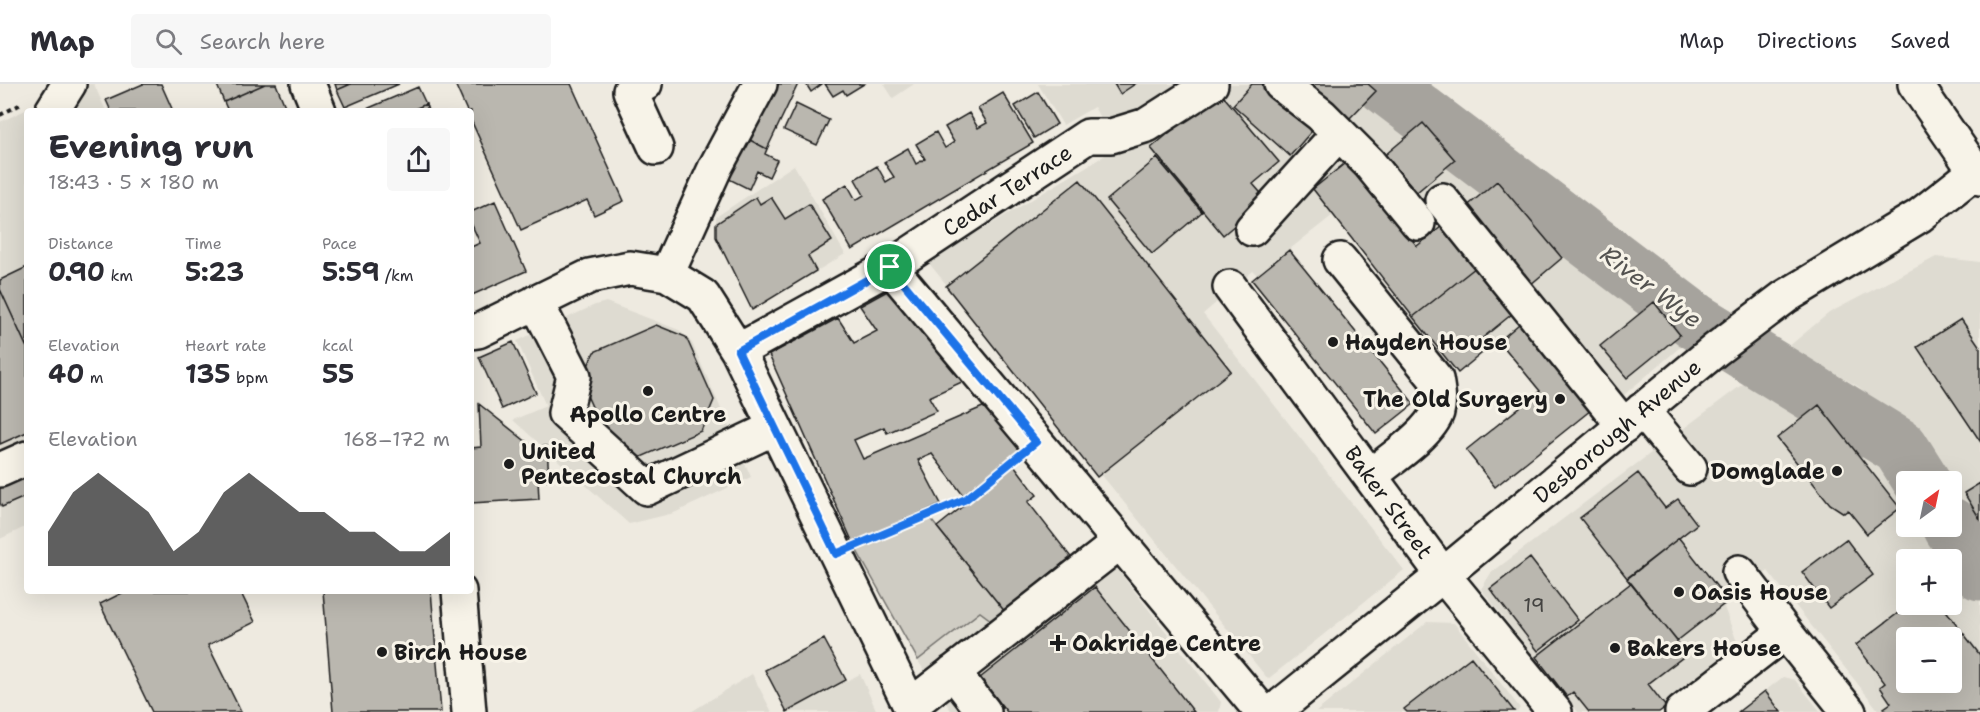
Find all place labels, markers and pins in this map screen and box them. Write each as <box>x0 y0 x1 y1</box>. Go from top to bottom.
pin <box>864 241 915 292</box>
place label: Hayden House <box>1345 328 1508 357</box>
marker: Hayden House <box>1326 335 1340 349</box>
marker: Apollo Centre <box>641 384 655 398</box>
place label: The Old Surgery <box>1363 385 1548 414</box>
marker: The Old Surgery <box>1553 392 1567 406</box>
place label: Apollo Centre <box>570 400 726 429</box>
place label: United Pentecostal Church <box>521 437 742 491</box>
marker: United Pentecostal Church <box>502 457 516 471</box>
place label: Domglade <box>1710 457 1825 486</box>
marker: Domglade <box>1830 464 1844 478</box>
place label: Oasis House <box>1691 578 1828 607</box>
marker: Oasis House <box>1672 585 1686 599</box>
place label: Oakridge Centre <box>1072 629 1261 658</box>
marker: Oakridge Centre <box>1049 634 1067 652</box>
place label: Bakers House <box>1627 634 1781 663</box>
place label: Birch House <box>394 638 527 667</box>
marker: Bakers House <box>1608 641 1622 655</box>
marker: Birch House <box>375 645 389 659</box>

